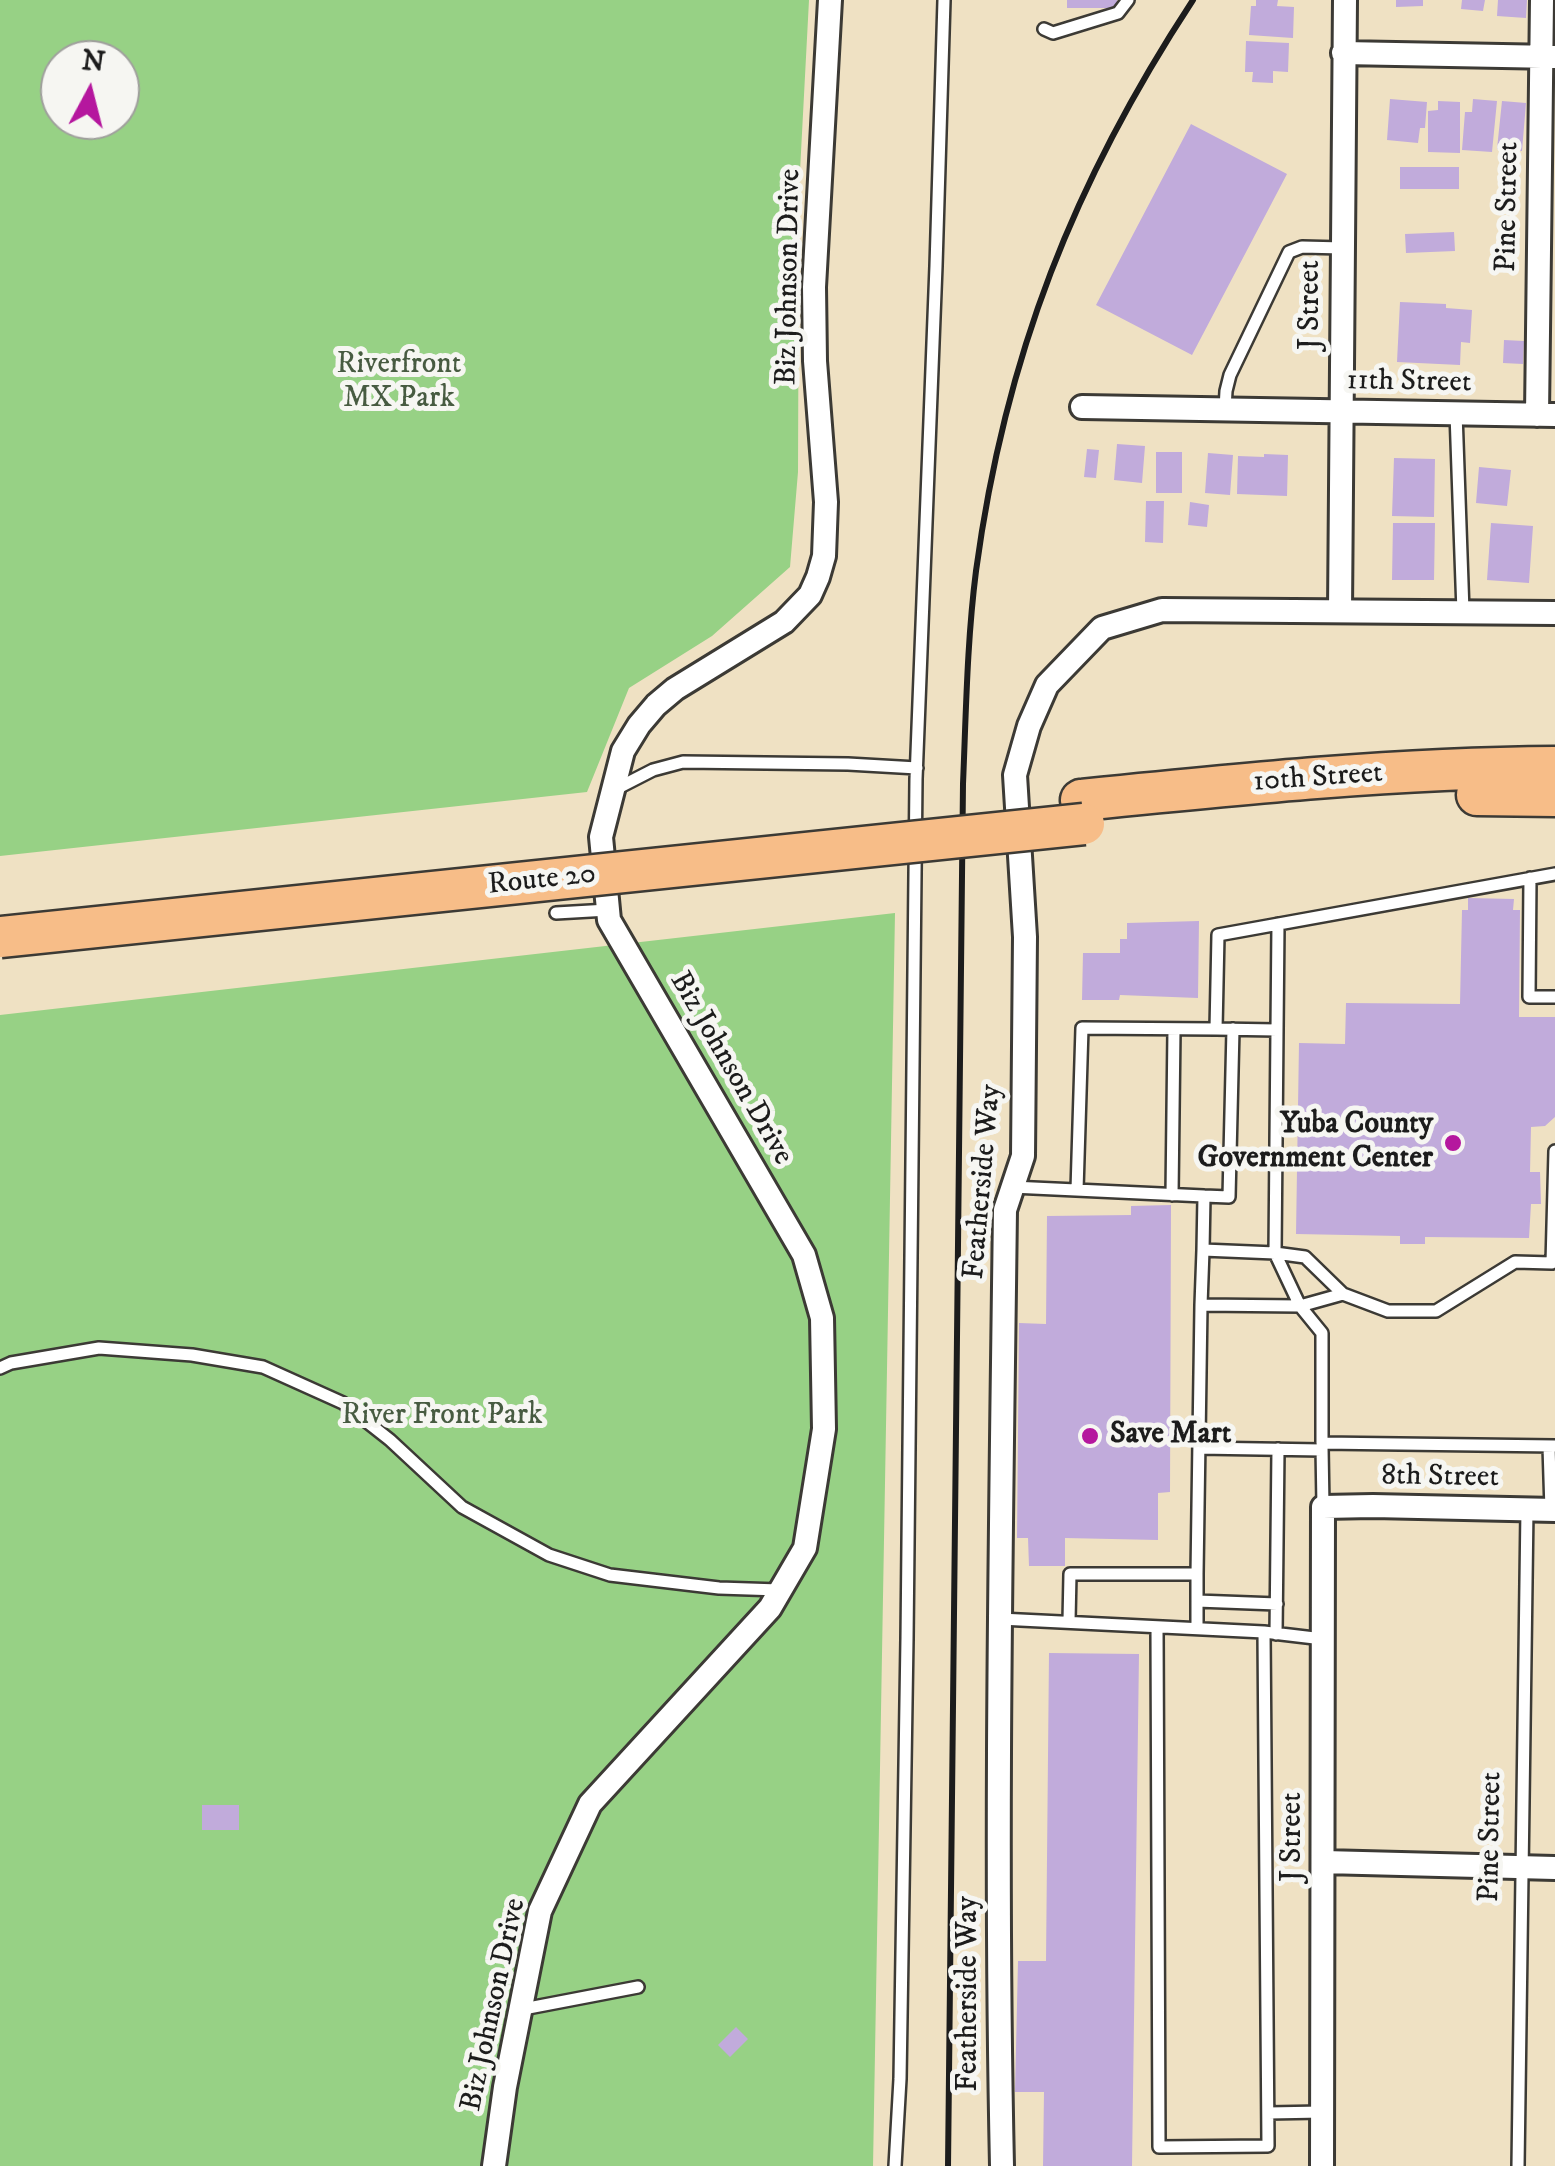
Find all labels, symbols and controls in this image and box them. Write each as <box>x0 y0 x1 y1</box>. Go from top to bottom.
north arrow <box>40 40 140 140</box>
text: N <box>80 43 107 80</box>
street label: Pine Street <box>1490 141 1528 273</box>
street label: Biz Johnson Drive <box>770 168 810 386</box>
street label: J Street <box>1294 260 1330 350</box>
park label: Riverfront MX Park <box>337 348 461 418</box>
street label: 11th Street <box>1346 364 1472 402</box>
street label: 10th Street <box>1252 757 1384 801</box>
street label: Route 20 <box>486 857 598 905</box>
street label: Biz Johnson Drive <box>660 966 800 1172</box>
street label: Featherside Way <box>958 1083 1010 1281</box>
place label: Yuba County Government Center <box>1198 1108 1433 1178</box>
marker: Yuba County Government Center <box>1442 1132 1464 1154</box>
park label: River Front Park <box>341 1399 543 1435</box>
place label: Save Mart <box>1110 1418 1231 1454</box>
marker: Save Mart <box>1079 1425 1101 1447</box>
street label: 8th Street <box>1381 1459 1499 1497</box>
street label: Pine Street <box>1473 1771 1511 1903</box>
street label: J Street <box>1276 1792 1312 1882</box>
street label: Biz Johnson Drive <box>455 1895 535 2115</box>
street label: Featherside Way <box>952 1896 988 2092</box>

